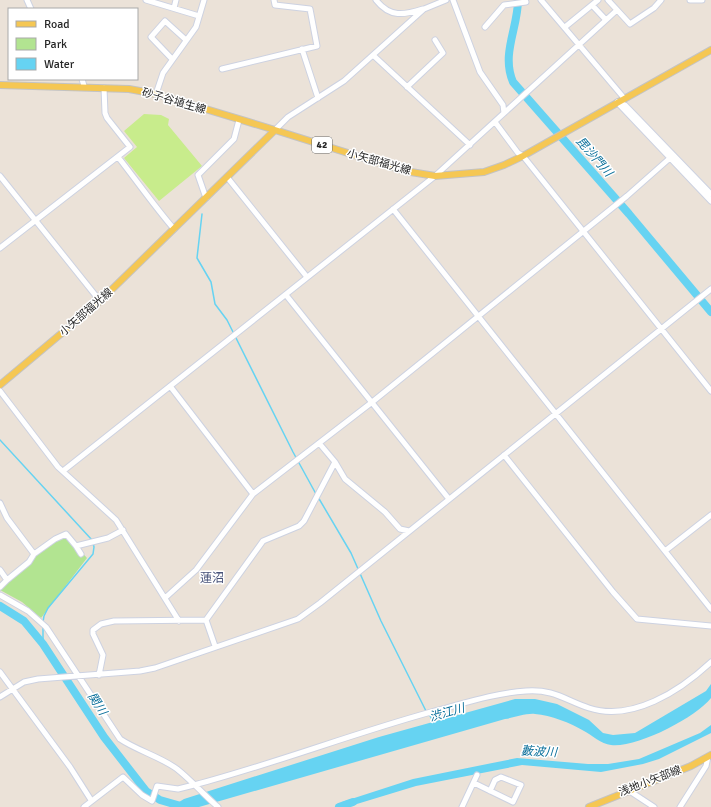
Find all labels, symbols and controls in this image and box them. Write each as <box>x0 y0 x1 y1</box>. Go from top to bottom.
legend <box>8 8 138 80</box>
text: Road <box>44 17 70 32</box>
text: Park <box>44 37 67 52</box>
text: Water <box>44 57 75 72</box>
street label: 砂子谷埴生線 <box>140 86 208 116</box>
water label: 毘沙門川 <box>573 134 617 182</box>
road number: 42 <box>312 137 332 153</box>
street label: 小矢部福光線 <box>345 147 413 177</box>
street label: 小矢部福光線 <box>57 285 115 339</box>
district label: 蓮沼 <box>200 571 224 586</box>
water label: 関川 <box>84 690 111 720</box>
water label: 渋江川 <box>428 700 468 725</box>
water label: 藪波川 <box>521 744 559 761</box>
street label: 浅地小矢部線 <box>617 763 683 799</box>

